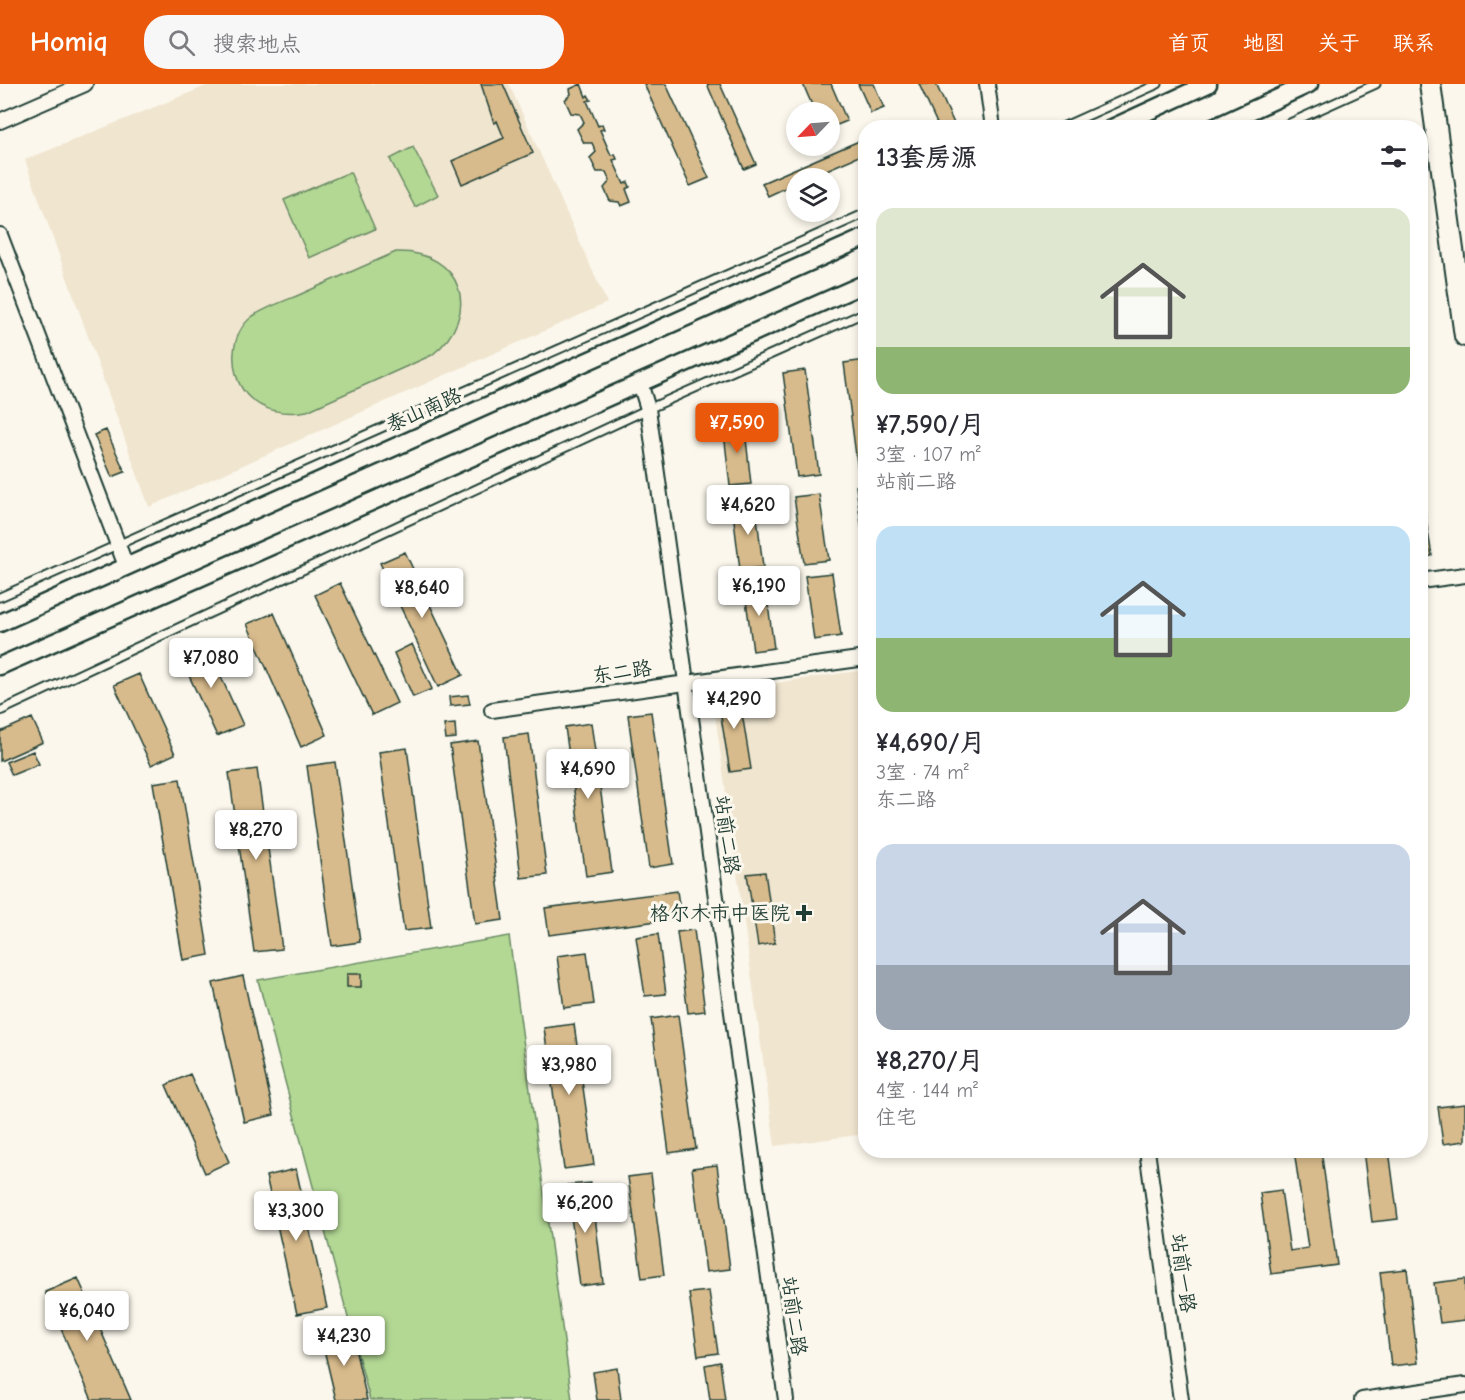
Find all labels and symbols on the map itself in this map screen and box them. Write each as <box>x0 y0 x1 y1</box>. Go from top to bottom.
north arrow <box>786 102 840 156</box>
street label: 泰山南路 <box>383 383 466 437</box>
pin: ¥7,590 <box>688 403 786 454</box>
pin: ¥4,620 <box>699 485 797 536</box>
pin: ¥6,190 <box>710 566 808 617</box>
pin: ¥8,640 <box>373 568 471 619</box>
pin: ¥7,080 <box>162 638 260 689</box>
street label: 东二路 <box>591 656 654 688</box>
pin: ¥4,290 <box>685 679 783 730</box>
pin: ¥4,690 <box>539 749 637 800</box>
street label: 站前二路 <box>710 794 744 877</box>
pin: ¥8,270 <box>207 810 305 861</box>
place label: 格尔木市中医院 <box>650 902 790 925</box>
marker: 格尔木市中医院 <box>795 904 813 922</box>
pin: ¥3,980 <box>520 1045 618 1096</box>
pin: ¥6,200 <box>536 1183 634 1234</box>
pin: ¥3,300 <box>247 1191 345 1242</box>
street label: 站前一路 <box>1166 1232 1200 1315</box>
street label: 站前二路 <box>777 1275 811 1358</box>
pin: ¥6,040 <box>38 1291 136 1342</box>
pin: ¥4,230 <box>295 1316 393 1367</box>

